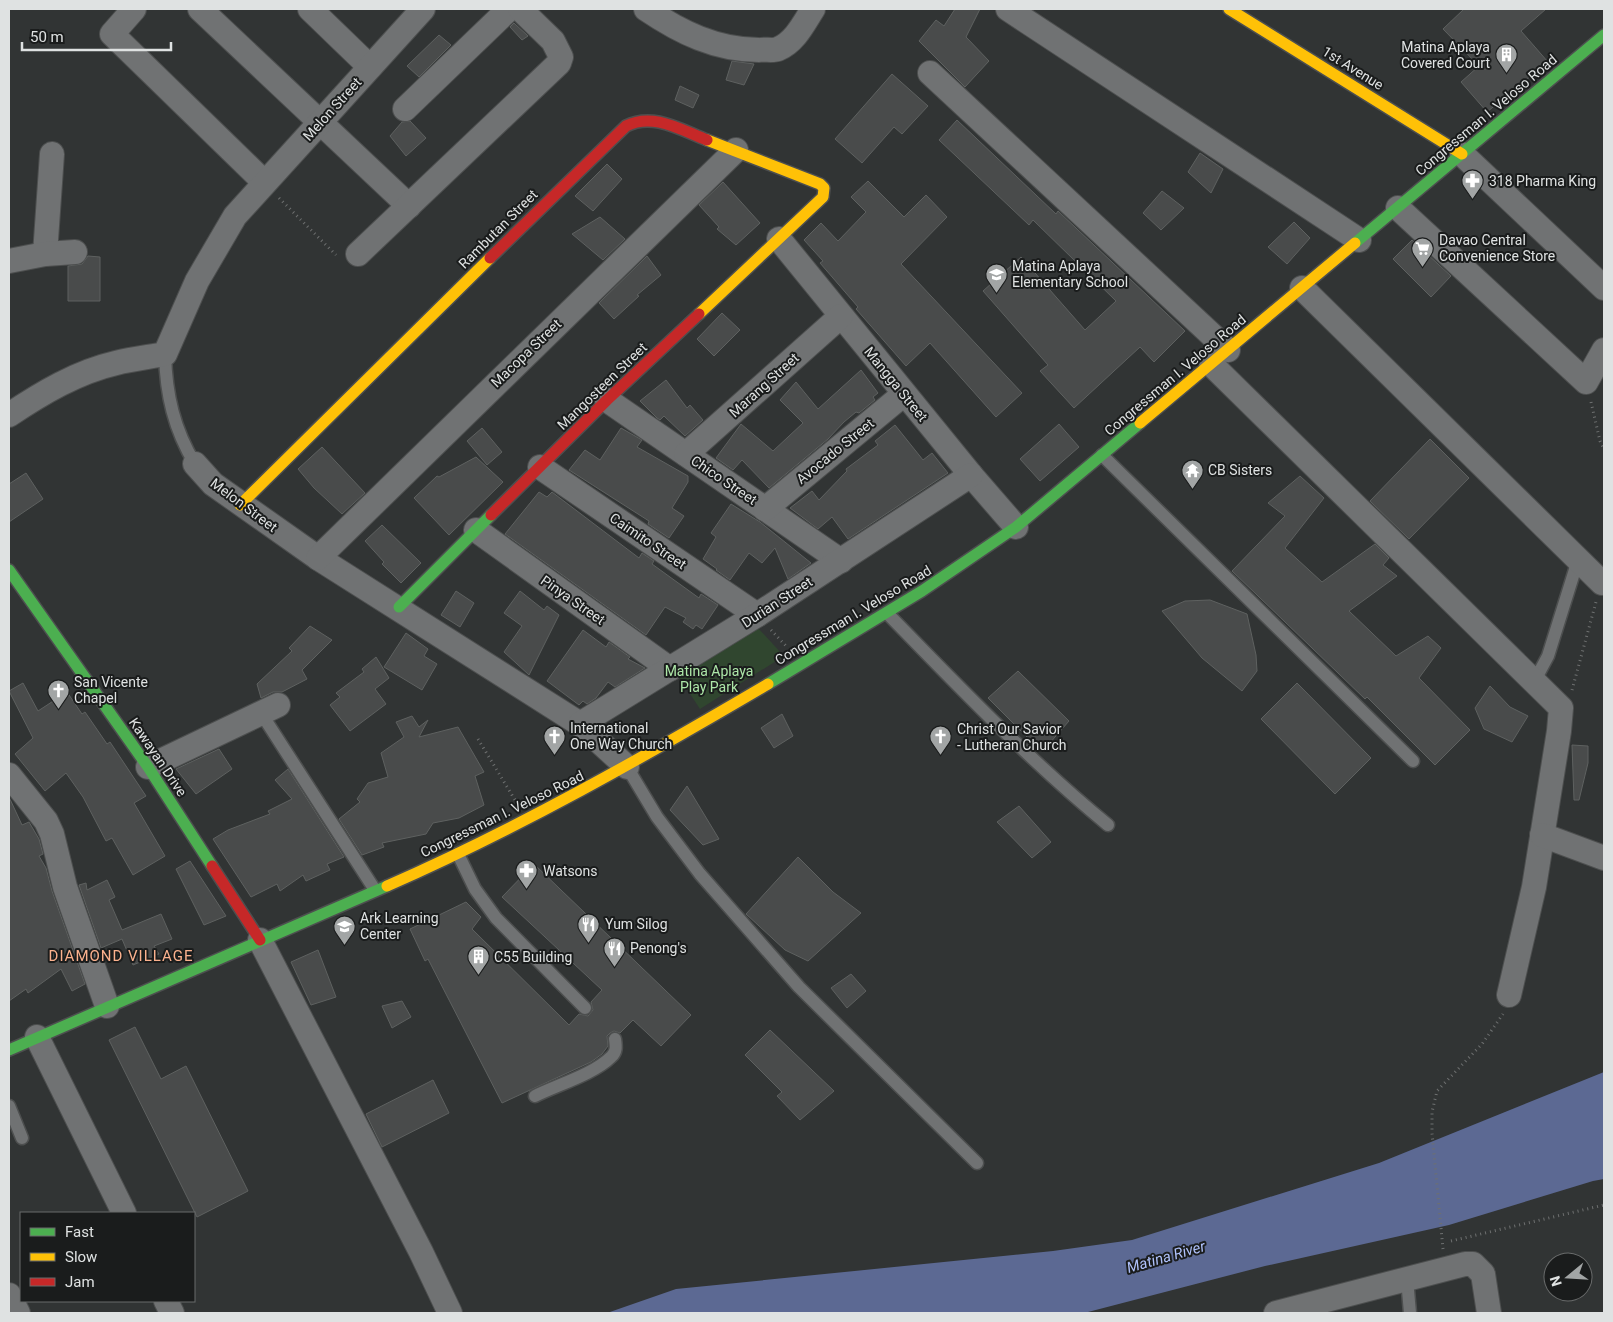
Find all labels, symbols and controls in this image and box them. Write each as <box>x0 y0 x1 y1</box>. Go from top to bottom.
scale bar <box>22 20 171 52</box>
text: 50 m <box>30 28 64 46</box>
place label: Matina Aplaya Covered Court <box>1401 39 1490 71</box>
street label: 1st Avenue <box>1320 43 1386 93</box>
building icon: Matina Aplaya Covered Court <box>1494 43 1518 74</box>
street label: Congressman I. Veloso Road <box>1412 51 1560 179</box>
street label: Melon Street <box>300 74 365 144</box>
pharmacy icon: 318 Pharma King <box>1461 169 1485 200</box>
place label: 318 Pharma King <box>1489 173 1596 189</box>
street label: Rambutan Street <box>455 186 541 272</box>
place label: Davao Central Convenience Store <box>1439 232 1555 264</box>
supermarket icon: Davao Central Convenience Store <box>1411 236 1435 267</box>
place label: Matina Aplaya Elementary School <box>1012 258 1128 290</box>
school or university icon: Matina Aplaya Elementary School <box>984 262 1008 293</box>
street label: Congressman I. Veloso Road <box>1101 311 1249 439</box>
street label: Macopa Street <box>488 315 565 390</box>
street label: Mangosteen Street <box>554 339 650 433</box>
street label: Mangga Street <box>861 343 931 425</box>
street label: Marang Street <box>726 349 802 420</box>
street label: Avocado Street <box>793 415 877 487</box>
street label: Chico Street <box>688 452 760 508</box>
temple icon: CB Sisters <box>1180 458 1204 489</box>
place label: CB Sisters <box>1208 462 1272 478</box>
street label: Melon Street <box>208 475 281 535</box>
street label: Caimito Street <box>607 510 690 573</box>
street label: Congressman I. Veloso Road <box>772 562 934 668</box>
street label: Pinya Street <box>538 572 608 628</box>
street label: Durian Street <box>739 573 816 631</box>
park label: Matina Aplaya Play Park <box>665 663 753 695</box>
place label: San Vicente Chapel <box>74 674 148 706</box>
church icon: San Vicente Chapel <box>46 678 70 709</box>
street label: Kawayan Drive <box>126 715 190 799</box>
place label: International One Way Church <box>570 720 672 752</box>
place label: Christ Our Savior - Lutheran Church <box>957 721 1067 753</box>
church icon: International One Way Church <box>542 724 566 755</box>
church icon: Christ Our Savior - Lutheran Church <box>929 725 953 756</box>
street label: Congressman I. Veloso Road <box>418 767 586 861</box>
pharmacy icon: Watsons <box>515 859 539 890</box>
place label: Watsons <box>543 863 598 879</box>
place label: Ark Learning Center <box>360 910 439 942</box>
restaurant icon: Yum Silog <box>577 912 601 943</box>
school or university icon: Ark Learning Center <box>332 914 356 945</box>
place label: Yum Silog <box>605 916 668 932</box>
restaurant icon: Penong's <box>602 936 626 967</box>
place label: Penong's <box>630 940 687 956</box>
building icon: C55 Building <box>466 945 490 976</box>
district label: DIAMOND VILLAGE <box>49 947 193 965</box>
place label: C55 Building <box>494 949 572 965</box>
legend <box>20 1212 195 1302</box>
text: Fast <box>65 1223 94 1241</box>
water label: Matina River <box>1125 1237 1208 1277</box>
text: Slow <box>65 1248 97 1266</box>
north arrow <box>1543 1252 1593 1302</box>
text: Jam <box>65 1273 95 1291</box>
text: N <box>1546 1274 1565 1288</box>

